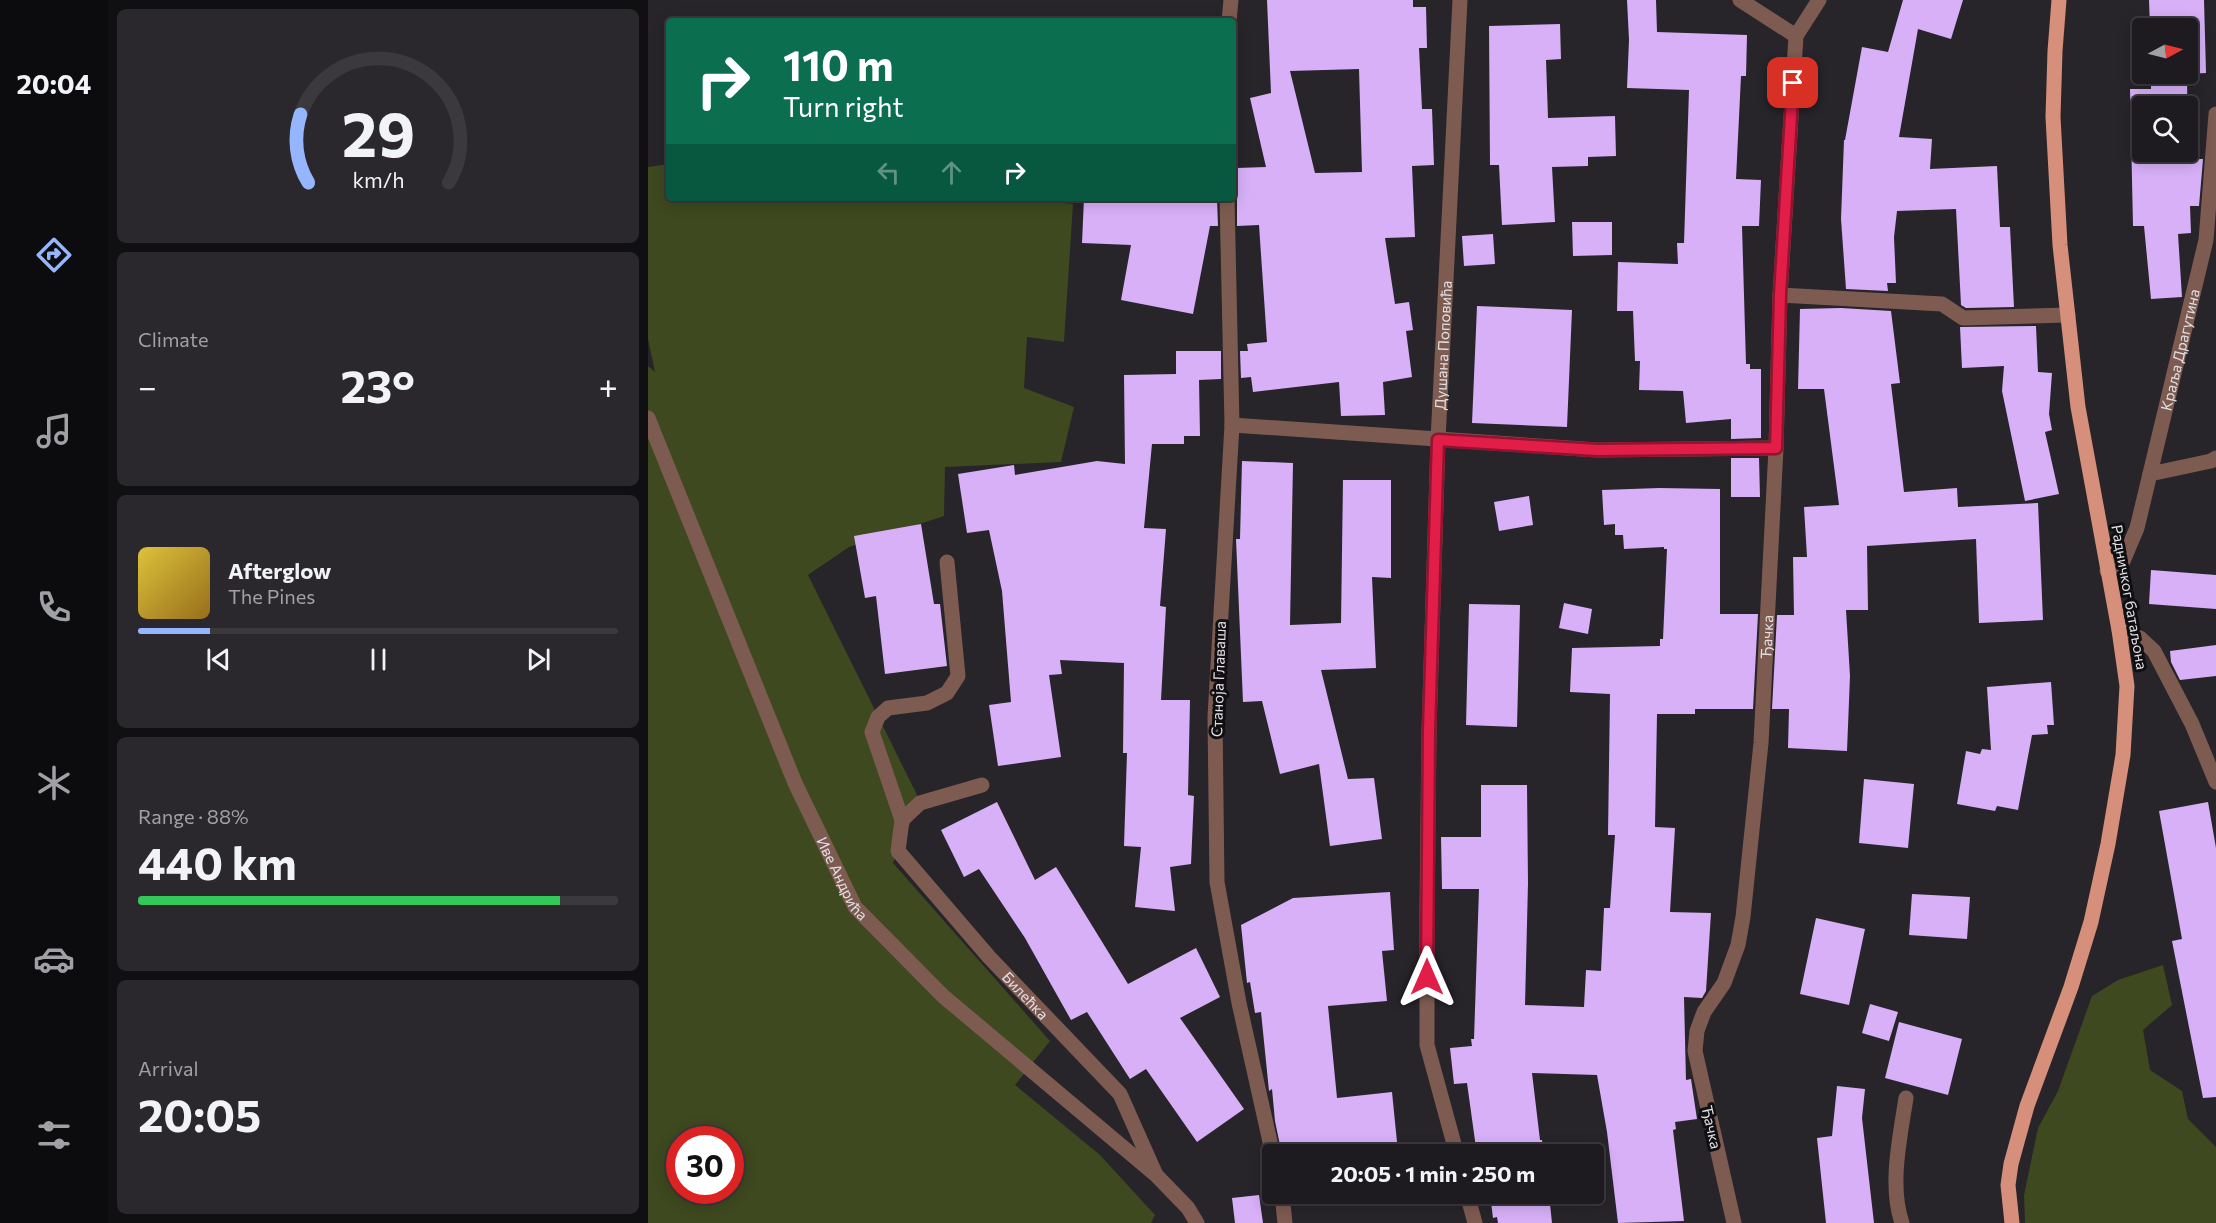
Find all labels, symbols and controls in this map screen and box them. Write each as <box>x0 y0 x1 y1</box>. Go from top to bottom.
north arrow <box>2132 18 2198 84</box>
map controls <box>2132 18 2198 162</box>
text: 110 m <box>783 38 894 90</box>
icon: right <box>684 42 762 120</box>
pin <box>1767 57 1818 108</box>
icon: arrive <box>1776 66 1809 99</box>
text: 20:04 <box>17 67 91 100</box>
text: Turn right <box>783 90 903 123</box>
text: 29 <box>341 94 415 170</box>
button: search <box>2132 96 2198 162</box>
icon: left <box>872 156 905 189</box>
icon: ahead <box>935 156 968 189</box>
icon: right <box>998 156 1031 189</box>
text: km/h <box>352 166 404 192</box>
icon: directions <box>33 234 75 276</box>
street label: Душана Поповића <box>1431 280 1455 410</box>
street label: Краља Драгутина <box>2156 287 2203 412</box>
text: Climate <box>138 327 208 351</box>
text: 23° <box>341 357 415 412</box>
text: − <box>138 365 157 406</box>
text: + <box>599 365 618 406</box>
icon: music <box>33 410 75 452</box>
street label: Радничког батаљона <box>2108 523 2152 671</box>
text: Afterglow <box>228 557 331 584</box>
text: The Pines <box>228 584 315 608</box>
icon: phone <box>33 586 75 628</box>
street label: Ђачка <box>1756 614 1776 659</box>
street label: Станоја Главаша <box>1207 621 1229 737</box>
icon: previous <box>202 643 235 676</box>
icon: pause <box>362 643 395 676</box>
icon: next <box>522 643 555 676</box>
icon: climate <box>33 762 75 804</box>
text: Range · 88% <box>138 804 249 828</box>
text: 440 km <box>138 834 297 889</box>
street label: Иве Андрића <box>813 834 872 924</box>
icon: car <box>33 938 75 980</box>
position arrow <box>1395 945 1459 1009</box>
street label: Билећка <box>999 968 1053 1023</box>
text: Arrival <box>138 1056 199 1080</box>
text: 20:05 <box>138 1086 261 1141</box>
street label: Ђачка <box>1698 1104 1726 1150</box>
icon: filters <box>33 1114 75 1156</box>
speed limit sign: 30 <box>666 1126 744 1204</box>
text: 20:05 · 1 min · 250 m <box>1331 1160 1535 1187</box>

